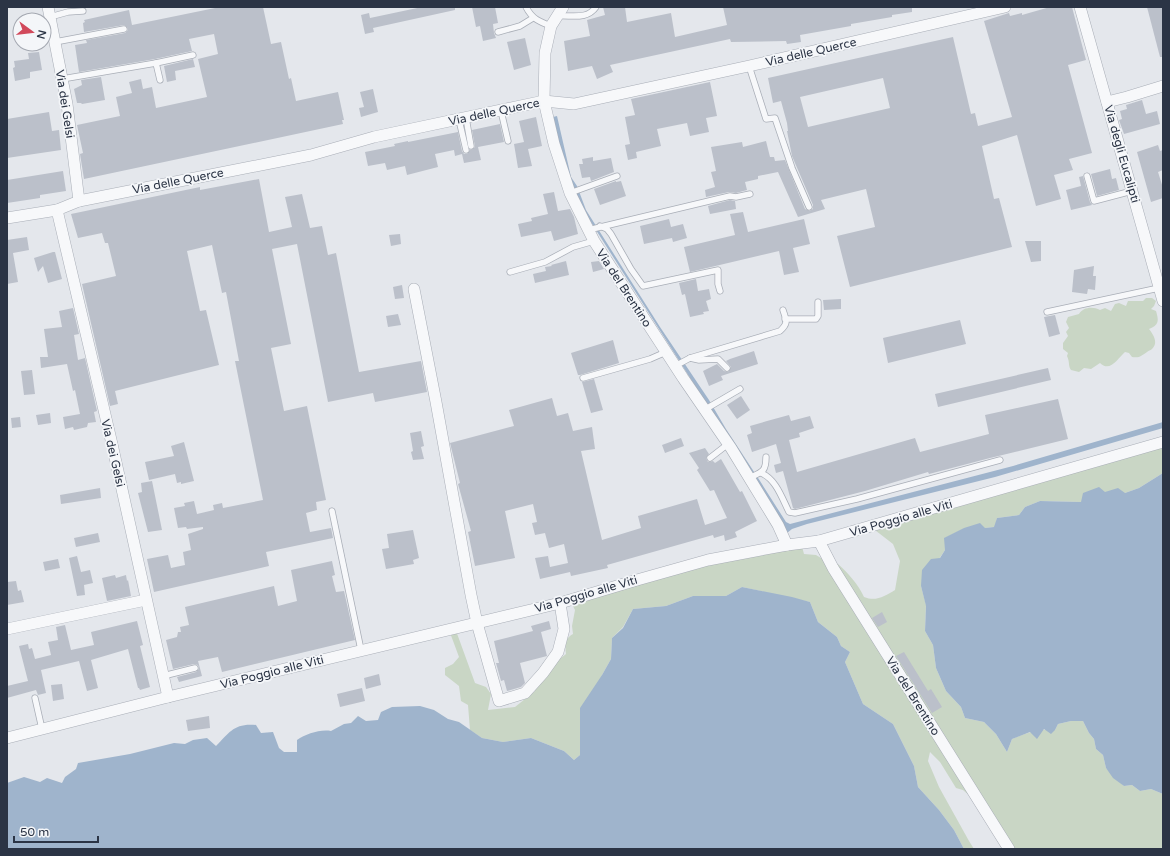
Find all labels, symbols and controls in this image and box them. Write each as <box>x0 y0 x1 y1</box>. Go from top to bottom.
north arrow <box>12 12 52 52</box>
text: N <box>34 29 49 40</box>
street label: Via delle Querce <box>764 35 858 69</box>
street label: Via dei Gelsi <box>53 69 77 139</box>
street label: Via delle Querce <box>447 95 541 128</box>
street label: Via degli Eucalipti <box>1101 103 1143 205</box>
street label: Via delle Querce <box>131 165 225 197</box>
street label: Via del Brentino <box>594 246 654 330</box>
street label: Via dei Gelsi <box>98 418 128 488</box>
street label: Via Poggio alle Viti <box>848 497 954 539</box>
street label: Via Poggio alle Viti <box>533 573 639 615</box>
street label: Via Poggio alle Viti <box>219 652 325 692</box>
street label: Via del Brentino <box>883 654 943 738</box>
scale bar <box>14 818 98 844</box>
text: 50 m <box>20 825 49 839</box>

